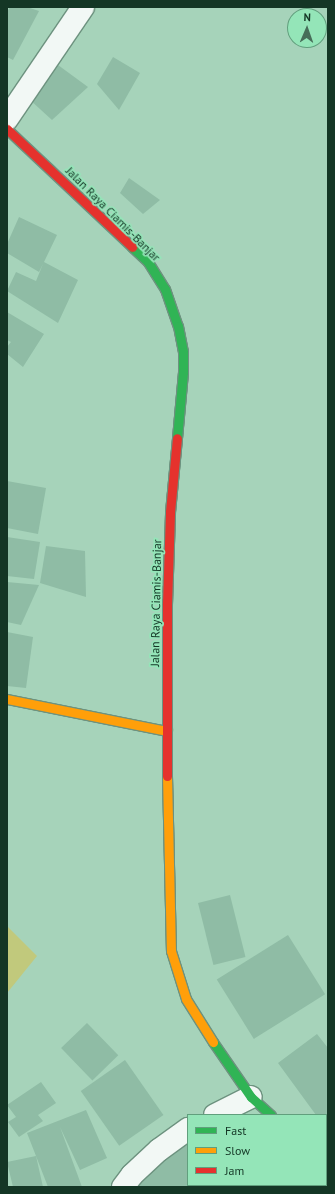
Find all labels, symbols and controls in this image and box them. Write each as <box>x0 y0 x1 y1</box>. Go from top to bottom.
north arrow <box>287 8 327 48</box>
text: N <box>304 10 311 24</box>
street label: Jalan Raya Ciamis-Banjar <box>63 164 163 264</box>
street label: Jalan Raya Ciamis-Banjar <box>148 539 164 667</box>
legend <box>187 1114 327 1186</box>
text: Fast <box>225 1123 246 1138</box>
text: Slow <box>225 1143 250 1158</box>
text: Jam <box>225 1163 244 1178</box>

